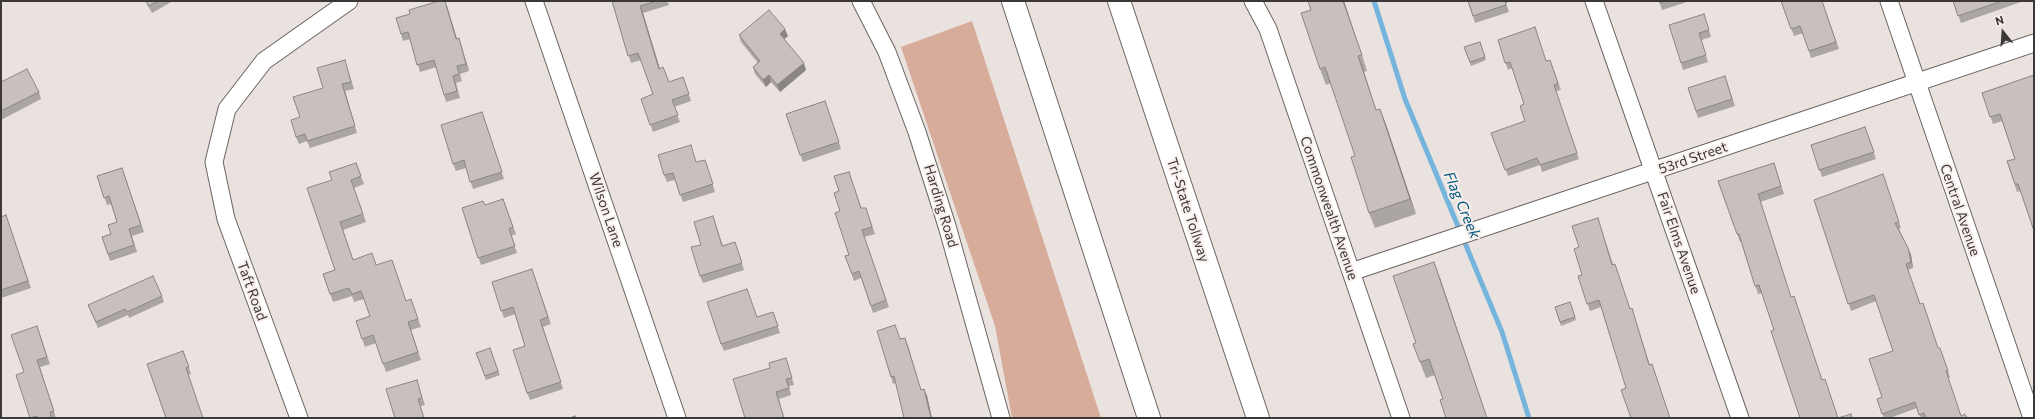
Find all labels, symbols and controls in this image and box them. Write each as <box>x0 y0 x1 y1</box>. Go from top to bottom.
north arrow <box>1983 12 2023 52</box>
text: N <box>1993 13 2005 27</box>
street label: Commonwealth Avenue <box>1296 134 1362 282</box>
street label: 53rd Street <box>1656 138 1730 178</box>
street label: Tri-State Tollway <box>1163 156 1213 264</box>
street label: Central Avenue <box>1936 162 1984 258</box>
street label: Harding Road <box>920 163 962 249</box>
water label: Flag Creek <box>1440 169 1484 241</box>
street label: Wilson Lane <box>585 171 627 249</box>
street label: Fair Elms Avenue <box>1654 190 1704 296</box>
street label: Taft Road <box>234 259 270 323</box>

